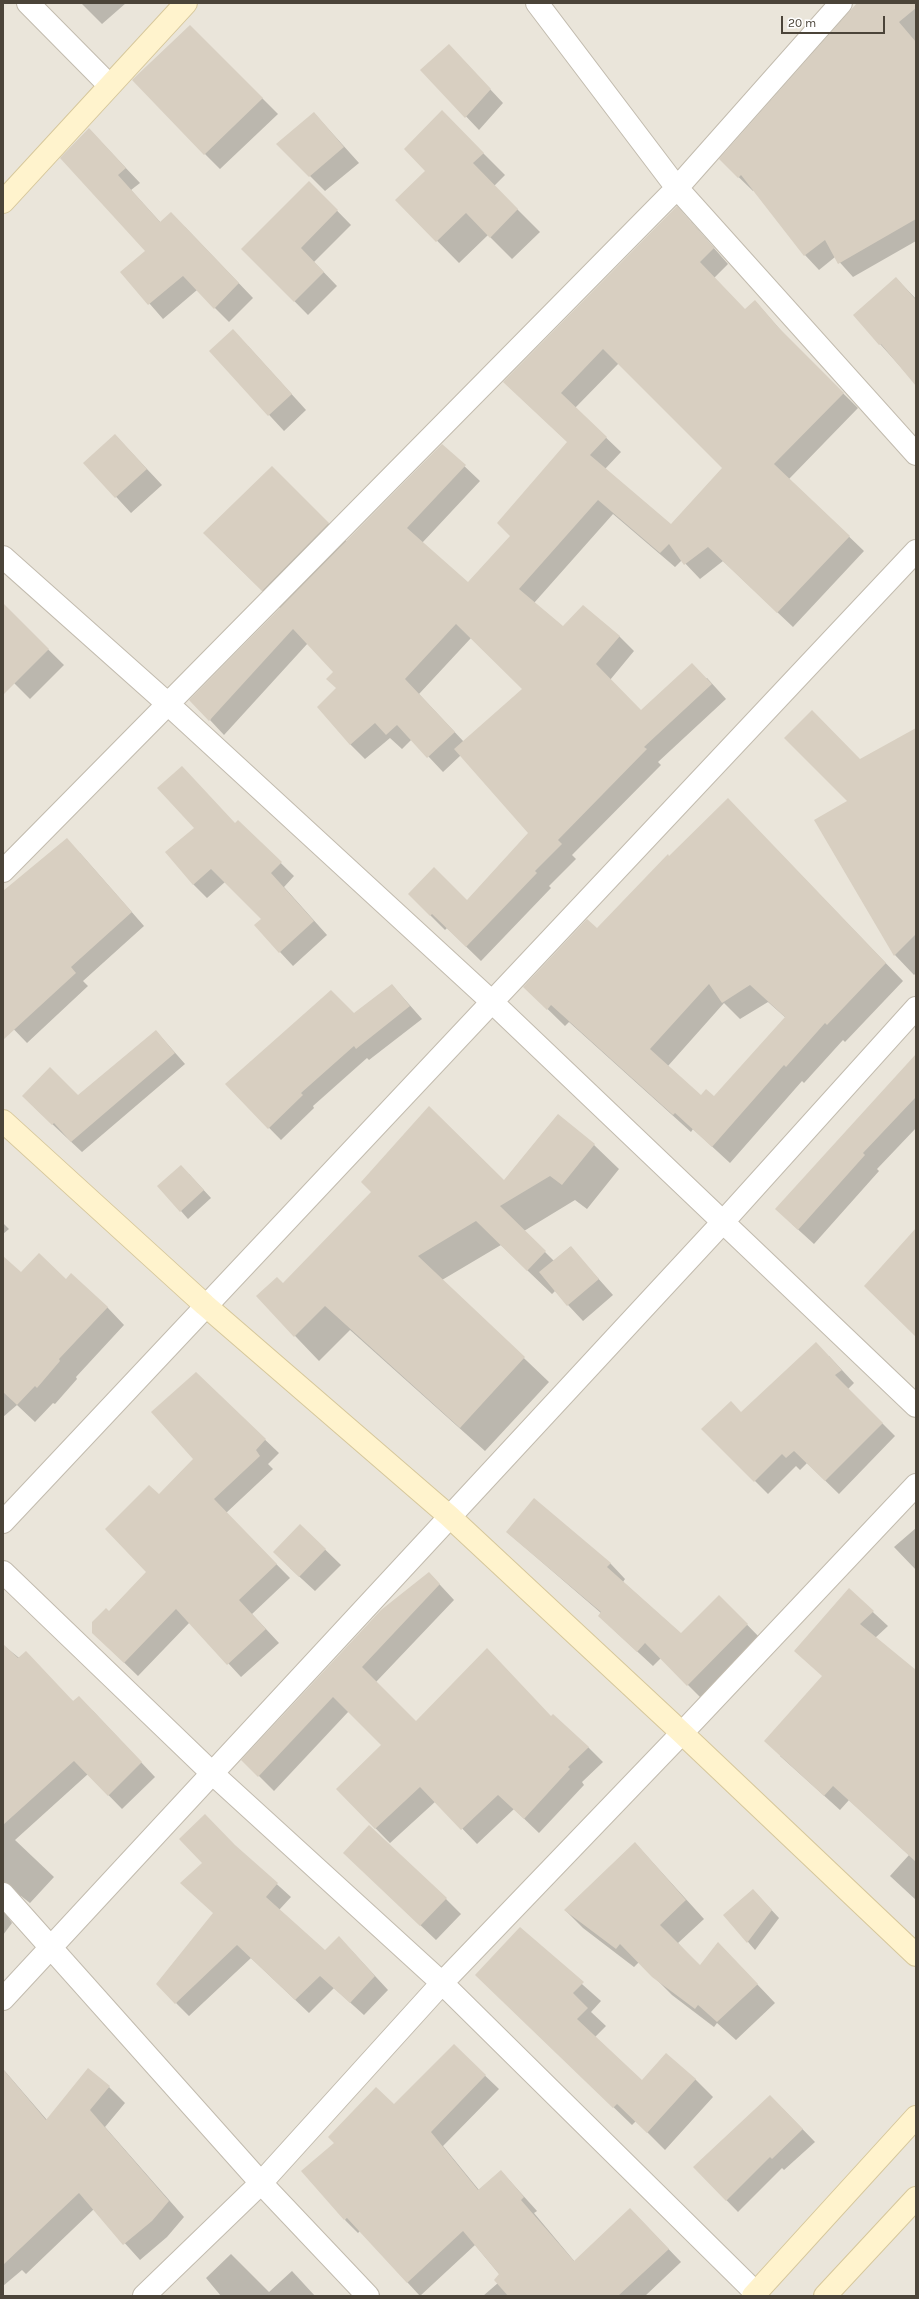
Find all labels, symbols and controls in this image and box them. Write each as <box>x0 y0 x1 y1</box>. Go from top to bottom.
scale bar <box>783 8 887 34</box>
text: 20 m <box>788 16 816 30</box>

